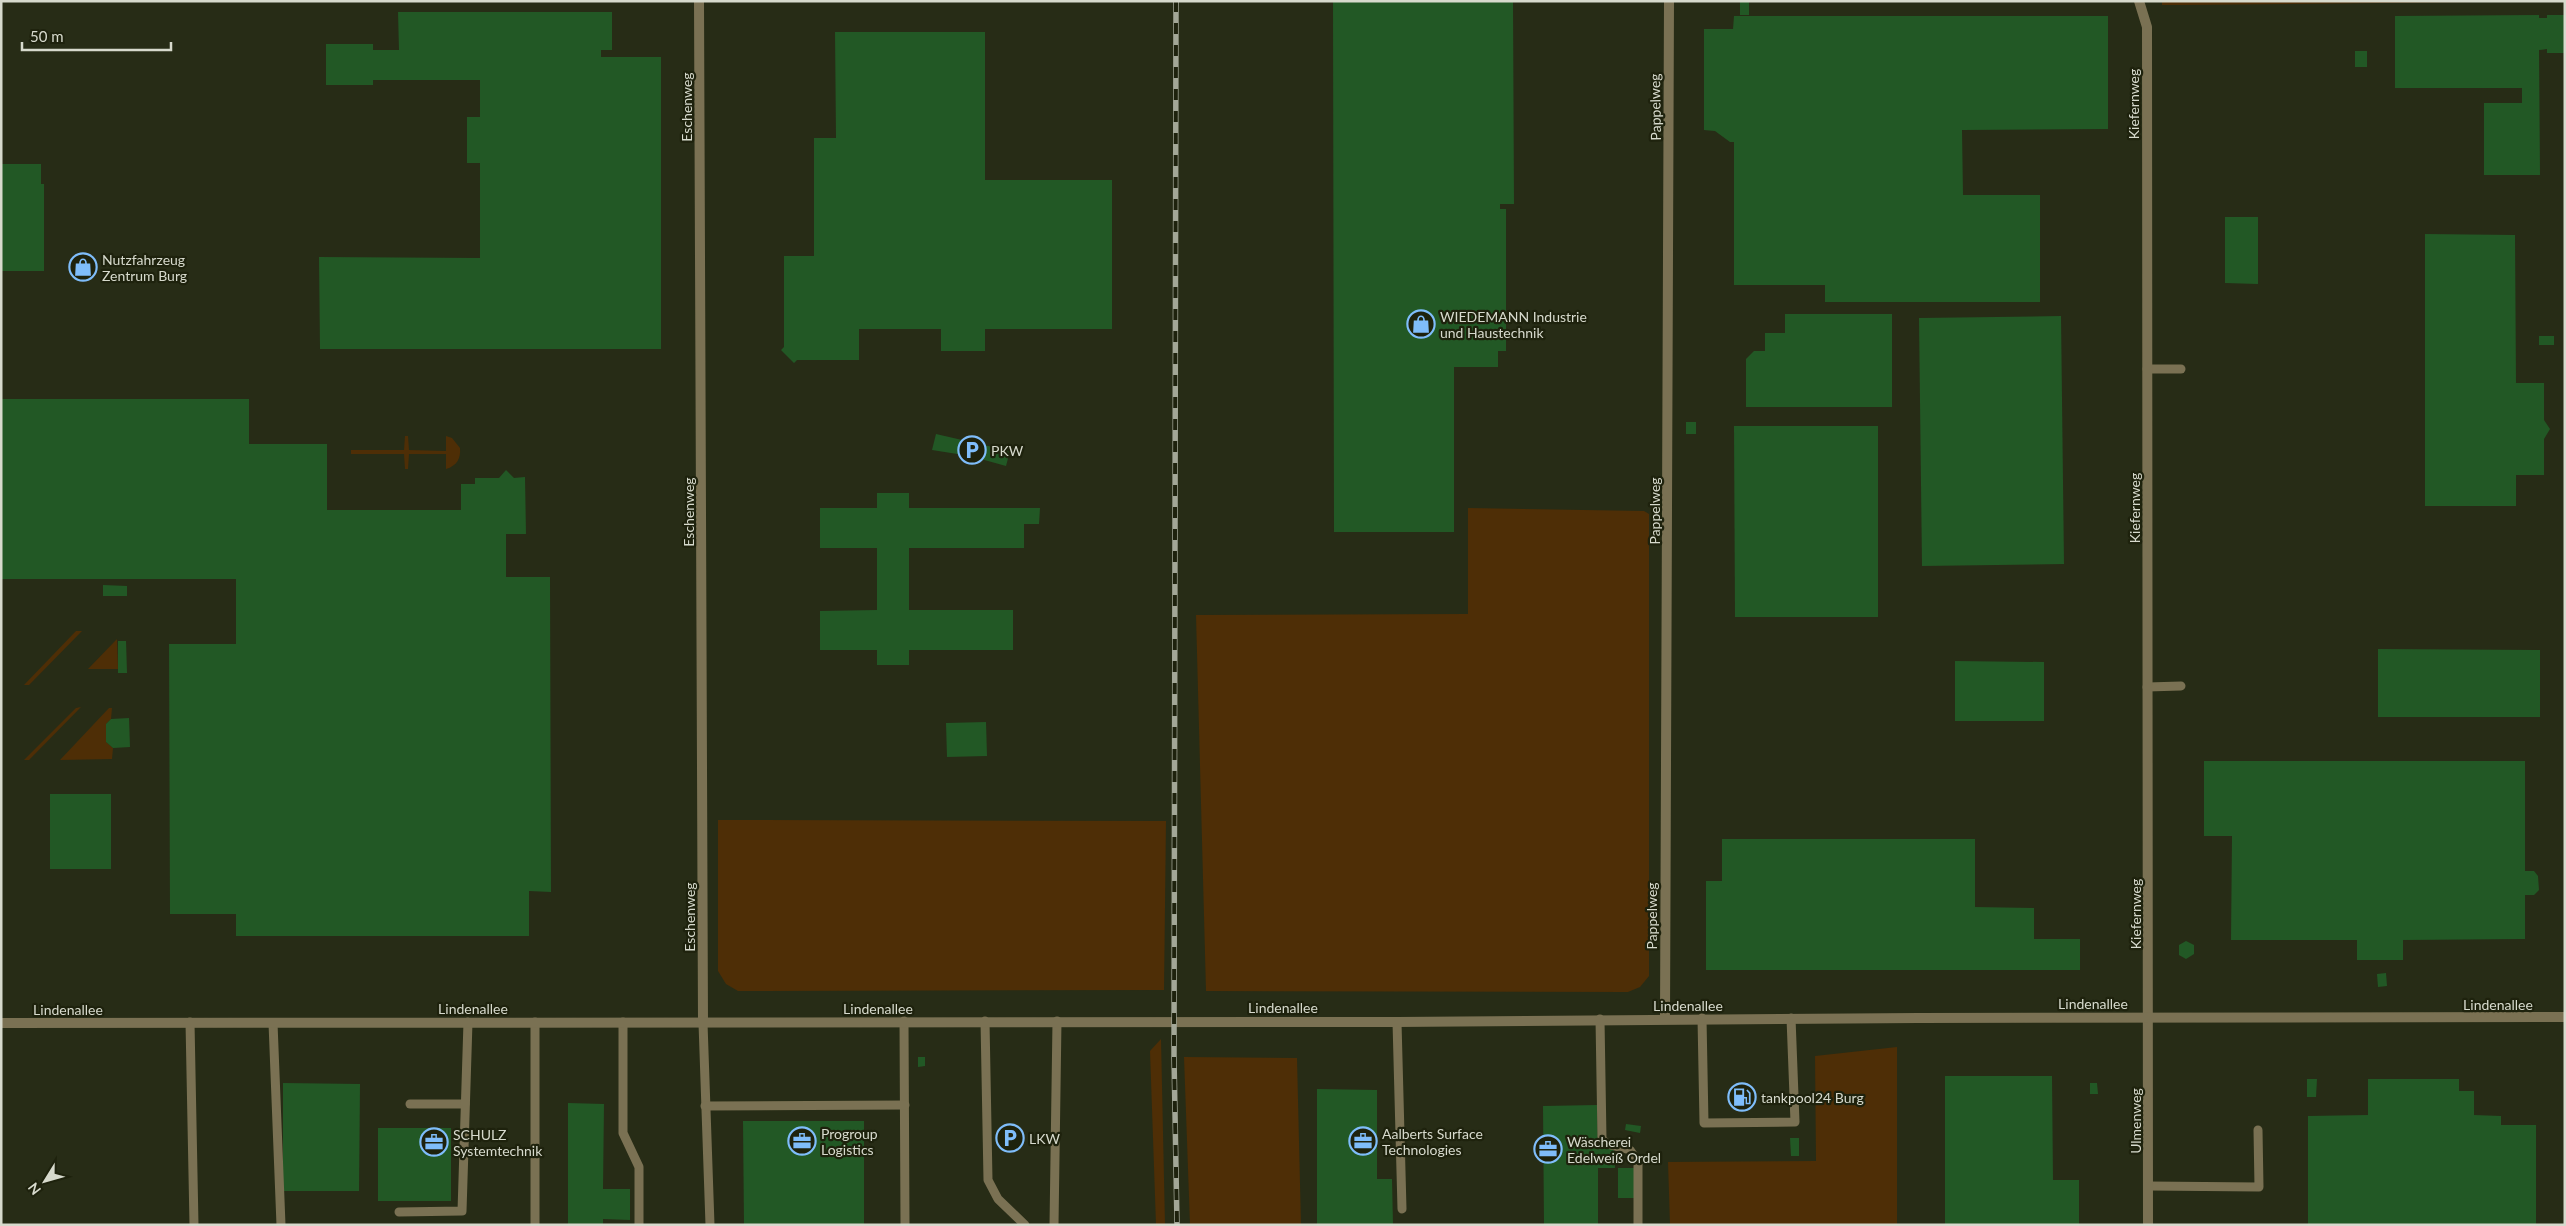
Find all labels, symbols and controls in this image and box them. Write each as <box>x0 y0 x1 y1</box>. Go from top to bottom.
scale bar <box>22 20 171 52</box>
text: 50 m <box>30 27 64 45</box>
street label: Kiefernweg <box>2125 69 2142 139</box>
street label: Eschenweg <box>678 72 695 142</box>
street label: Pappelweg <box>1646 73 1664 141</box>
place label: Nutzfahrzeug Zentrum Burg <box>102 251 187 284</box>
shop icon: Nutzfahrzeug Zentrum Burg <box>68 252 98 282</box>
place label: WIEDEMANN Industrie und Haustechnik <box>1440 308 1587 341</box>
shop icon: WIEDEMANN Industrie und Haustechnik <box>1406 309 1436 339</box>
parking icon: PKW <box>957 435 987 465</box>
place label: PKW <box>991 442 1024 459</box>
street label: Kiefernweg <box>2126 473 2143 543</box>
street label: Eschenweg <box>680 477 697 547</box>
street label: Pappelweg <box>1646 477 1663 545</box>
street label: Kiefernweg <box>2127 879 2144 949</box>
street label: Eschenweg <box>681 882 698 952</box>
street label: Pappelweg <box>1643 882 1660 950</box>
street label: Lindenallee <box>2058 995 2128 1012</box>
street label: Lindenallee <box>2463 996 2533 1013</box>
street label: Lindenallee <box>1653 997 1723 1014</box>
street label: Lindenallee <box>1248 999 1318 1016</box>
street label: Lindenallee <box>438 1000 508 1017</box>
street label: Lindenallee <box>843 1000 913 1017</box>
street label: Lindenallee <box>33 1001 103 1018</box>
fuel station icon: tankpool24 Burg <box>1727 1082 1757 1112</box>
street label: Ulmenweg <box>2127 1088 2144 1154</box>
place label: tankpool24 Burg <box>1761 1089 1864 1106</box>
parking icon: LKW <box>995 1123 1025 1153</box>
place label: Progroup Logistics <box>821 1125 878 1158</box>
place label: Aalberts Surface Technologies <box>1382 1125 1483 1158</box>
place label: SCHULZ Systemtechnik <box>453 1126 543 1159</box>
office icon: Progroup Logistics <box>787 1126 817 1156</box>
office icon: Aalberts Surface Technologies <box>1348 1126 1378 1156</box>
office icon: SCHULZ Systemtechnik <box>419 1127 449 1157</box>
place label: LKW <box>1029 1130 1060 1147</box>
place label: Wäscherei Edelweiß Ordel <box>1567 1133 1661 1166</box>
office icon: Wäscherei Edelweiß Ordel <box>1533 1134 1563 1164</box>
north arrow <box>20 1156 70 1206</box>
text: N <box>24 1180 44 1199</box>

